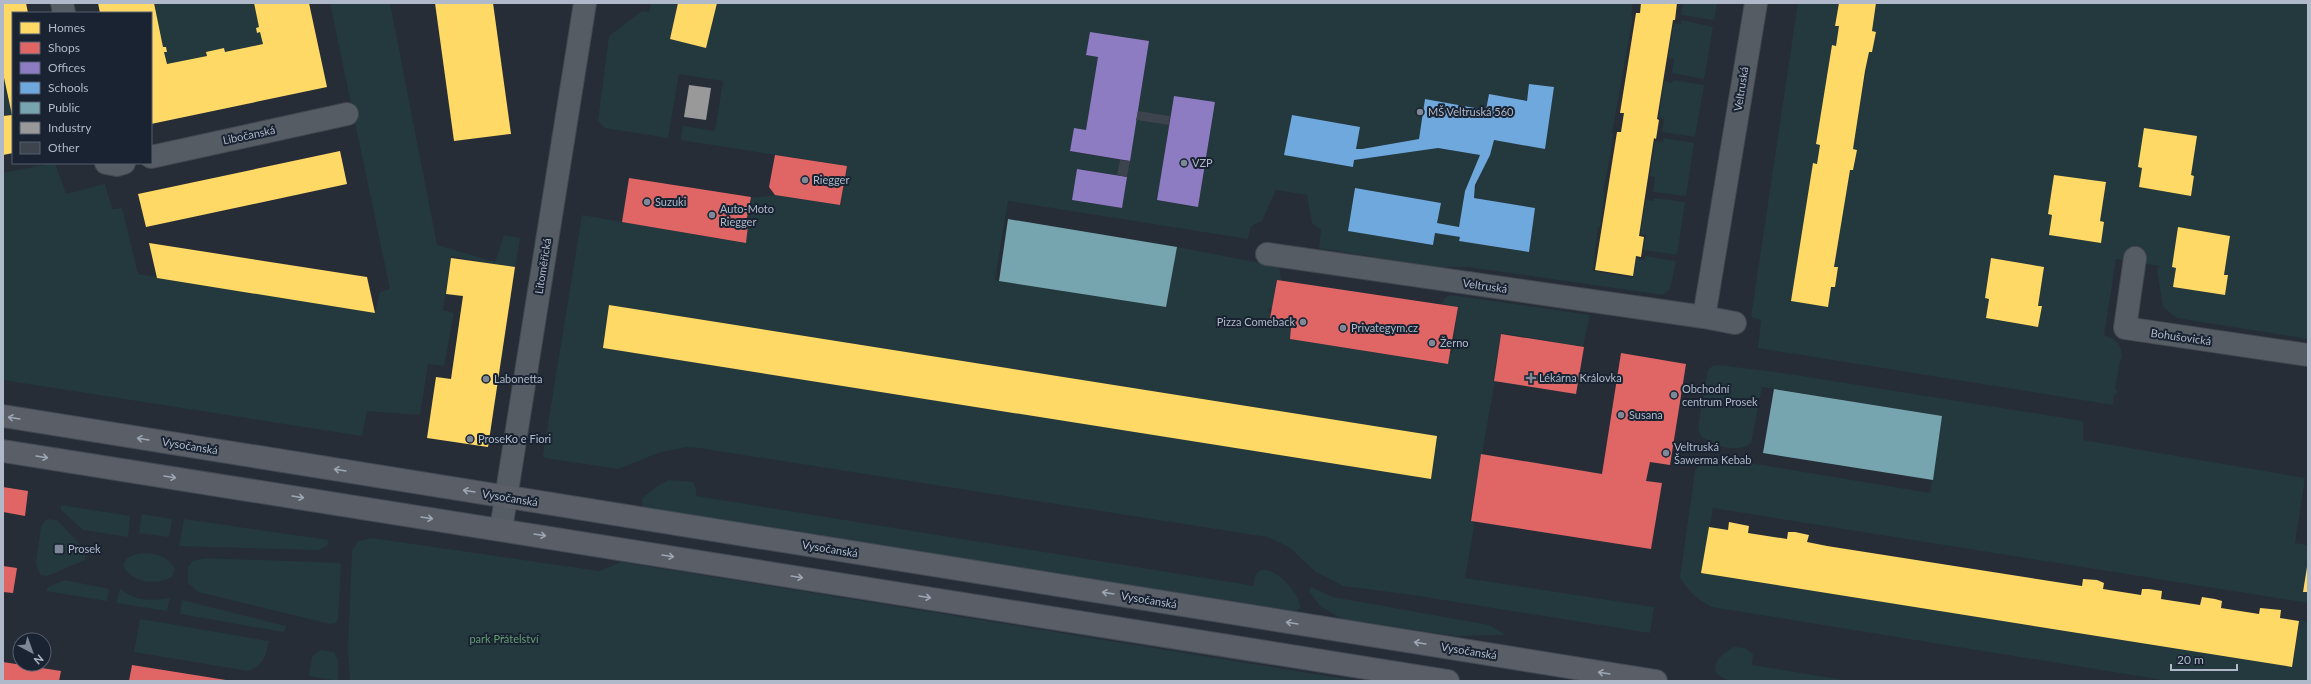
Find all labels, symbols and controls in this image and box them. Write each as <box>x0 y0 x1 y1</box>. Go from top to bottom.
legend <box>12 12 152 164</box>
text: Homes <box>48 20 85 35</box>
text: Shops <box>48 40 80 55</box>
text: Offices <box>48 60 85 75</box>
street label: Veltruská <box>1731 66 1750 112</box>
text: Schools <box>48 80 89 95</box>
text: Public <box>48 100 80 115</box>
place label: MŠ Veltruská 560 <box>1428 105 1514 118</box>
marker: MŠ Veltruská 560 <box>1415 107 1425 117</box>
text: Industry <box>48 120 92 135</box>
street label: Libočanská <box>221 123 276 146</box>
text: Other <box>48 140 80 155</box>
place label: VZP <box>1192 156 1213 169</box>
marker: VZP <box>1179 158 1189 168</box>
place label: Riegger <box>813 173 849 186</box>
marker: Riegger <box>800 175 810 185</box>
place label: Suzuki <box>655 195 687 208</box>
marker: Suzuki <box>642 197 652 207</box>
place label: Auto-Moto Riegger <box>720 202 774 228</box>
marker: Auto-Moto Riegger <box>707 210 717 220</box>
street label: Litoměřická <box>532 237 553 295</box>
street label: Veltruská <box>1462 276 1508 295</box>
place label: Pizza Comeback <box>1217 315 1295 328</box>
marker: Pizza Comeback <box>1298 317 1308 327</box>
place label: Privategym.cz <box>1351 321 1418 334</box>
marker: Privategym.cz <box>1338 323 1348 333</box>
street label: Bohušovická <box>2150 326 2212 347</box>
place label: Žerno <box>1440 336 1469 349</box>
marker: Žerno <box>1427 338 1437 348</box>
place label: Lékárna Královka <box>1539 371 1622 384</box>
place label: Labonetta <box>494 372 542 385</box>
marker: Lékárna Královka <box>1526 373 1536 383</box>
marker: Labonetta <box>481 374 491 384</box>
place label: Obchodní centrum Prosek <box>1682 382 1758 408</box>
marker: Obchodní centrum Prosek <box>1669 390 1679 400</box>
place label: Susana <box>1629 408 1663 421</box>
marker: Susana <box>1616 410 1626 420</box>
one-way arrow <box>8 414 21 422</box>
place label: ProseKo e Fiori <box>478 432 552 445</box>
marker: ProseKo e Fiori <box>465 434 475 444</box>
one-way arrow <box>137 435 150 443</box>
street label: Vysočanská <box>161 435 219 456</box>
place label: Veltruská Šawerma Kebab <box>1674 440 1752 466</box>
marker: Veltruská Šawerma Kebab <box>1661 448 1671 458</box>
one-way arrow <box>35 453 48 461</box>
one-way arrow <box>334 466 347 474</box>
one-way arrow <box>163 473 176 481</box>
one-way arrow <box>463 487 476 495</box>
street label: Vysočanská <box>481 487 539 508</box>
one-way arrow <box>291 493 304 501</box>
one-way arrow <box>420 514 433 522</box>
one-way arrow <box>533 532 546 540</box>
street label: Vysočanská <box>801 538 859 559</box>
place label: Prosek <box>68 542 101 555</box>
marker: Prosek <box>53 543 65 555</box>
one-way arrow <box>661 552 674 560</box>
one-way arrow <box>790 573 803 581</box>
one-way arrow <box>1102 589 1115 597</box>
street label: Vysočanská <box>1120 589 1178 610</box>
one-way arrow <box>918 593 931 601</box>
one-way arrow <box>1286 619 1299 627</box>
north arrow <box>12 632 52 672</box>
park label: park Přátelství <box>469 632 539 645</box>
one-way arrow <box>1414 639 1427 647</box>
street label: Vysočanská <box>1440 640 1498 661</box>
scale bar <box>2171 646 2237 672</box>
text: N <box>31 652 46 668</box>
text: 20 m <box>2177 652 2204 667</box>
one-way arrow <box>1598 668 1611 676</box>

